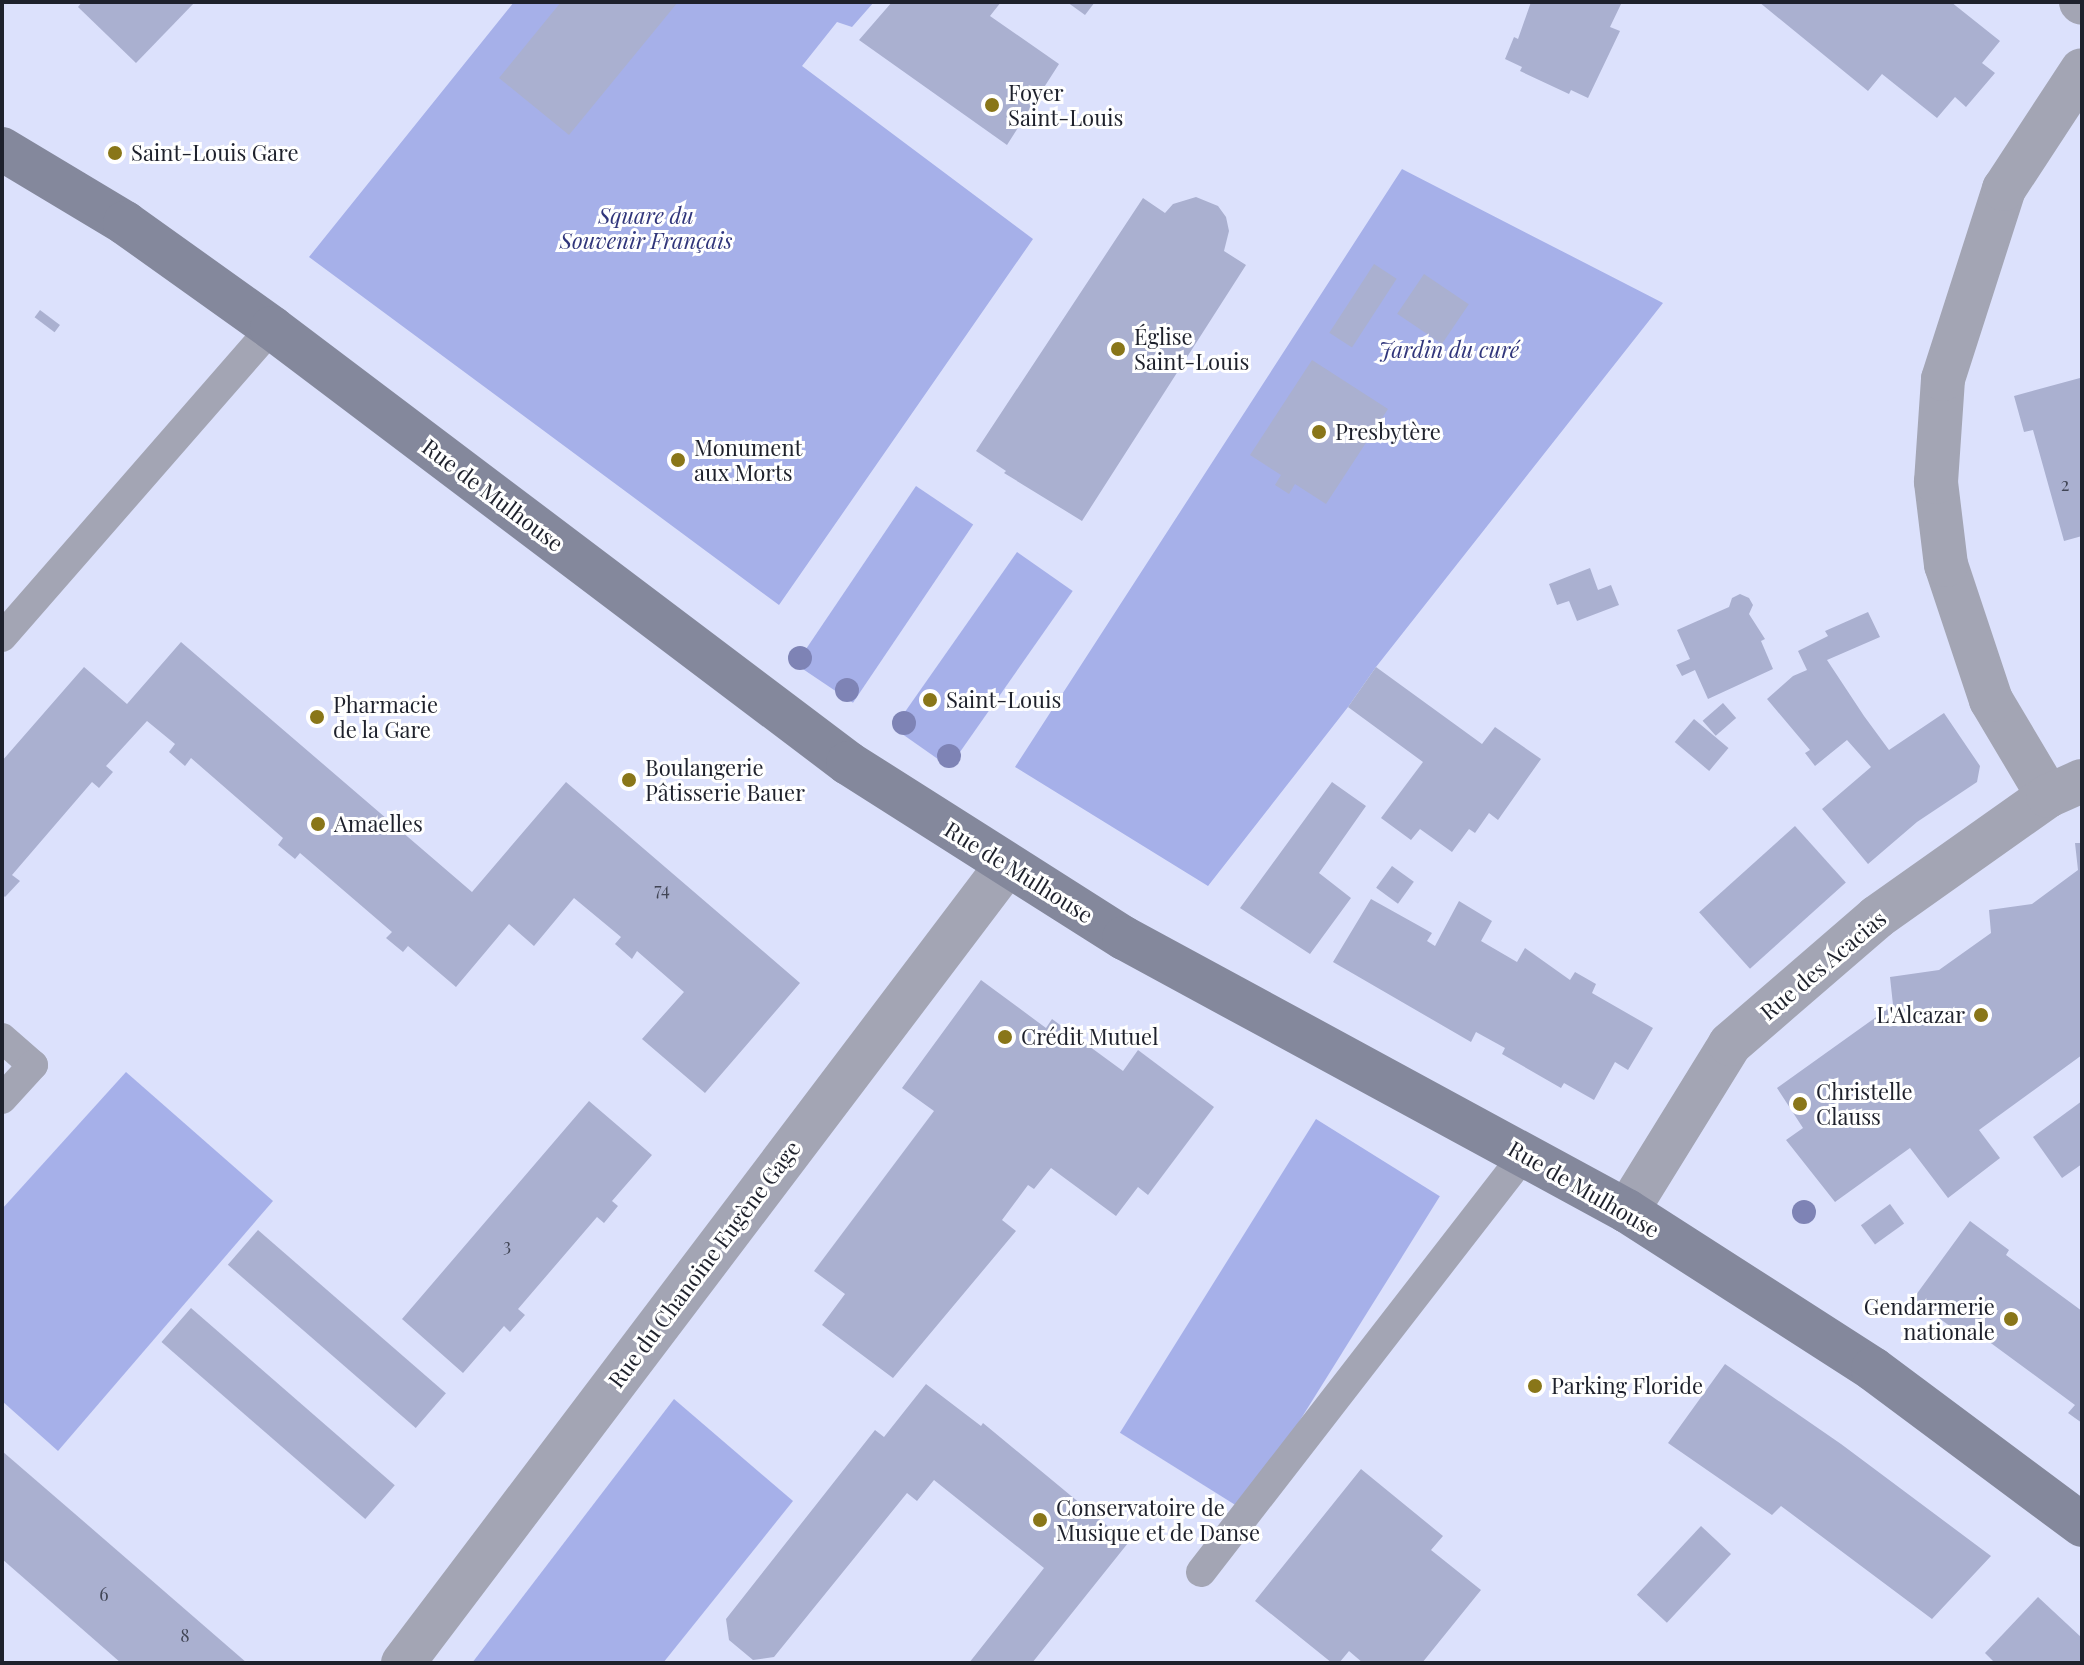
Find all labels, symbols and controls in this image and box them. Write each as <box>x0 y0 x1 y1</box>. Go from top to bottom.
place label: Foyer Saint-Louis <box>1008 79 1123 130</box>
marker: Foyer Saint-Louis <box>983 96 1001 114</box>
place label: Saint-Louis Gare <box>131 140 299 166</box>
marker: Saint-Louis Gare <box>106 144 124 162</box>
park label: Square du Souvenir Français <box>560 202 732 254</box>
place label: Église Saint-Louis <box>1134 323 1249 374</box>
park label: Jardin du curé <box>1379 337 1519 363</box>
marker: Église Saint-Louis <box>1109 340 1127 358</box>
place label: Presbytère <box>1335 419 1441 445</box>
marker: Presbytère <box>1310 423 1328 441</box>
street label: Rue de Mulhouse <box>417 433 569 557</box>
place label: Monument aux Morts <box>694 434 802 486</box>
marker: Monument aux Morts <box>669 451 687 469</box>
house number: 2 <box>2061 473 2069 495</box>
place label: Saint-Louis <box>946 687 1061 713</box>
place label: Pharmacie de la Gare <box>333 691 438 742</box>
marker: Saint-Louis <box>921 691 939 709</box>
marker: Pharmacie de la Gare <box>308 708 326 726</box>
place label: Boulangerie Pâtisserie Bauer <box>645 754 805 806</box>
marker: Boulangerie Pâtisserie Bauer <box>620 771 638 789</box>
place label: Amaelles <box>334 811 423 837</box>
marker: Amaelles <box>309 815 327 833</box>
street label: Rue de Mulhouse <box>940 816 1098 928</box>
house number: 74 <box>654 878 670 900</box>
street label: Rue des Acacias <box>1755 905 1891 1025</box>
place label: L'Alcazar <box>1876 1002 1965 1028</box>
marker: L'Alcazar <box>1972 1006 1990 1024</box>
place label: Crédit Mutuel <box>1021 1024 1159 1050</box>
marker: Crédit Mutuel <box>996 1028 1014 1046</box>
place label: Christelle Clauss <box>1816 1078 1913 1130</box>
marker: Christelle Clauss <box>1791 1095 1809 1113</box>
street label: Rue du Chanoine Eugène Gage <box>602 1135 806 1393</box>
street label: Rue de Mulhouse <box>1504 1135 1664 1243</box>
house number: 3 <box>503 1234 511 1256</box>
place label: Gendarmerie nationale <box>1864 1293 1995 1344</box>
marker: Gendarmerie nationale <box>2002 1310 2020 1328</box>
place label: Parking Floride <box>1551 1373 1703 1399</box>
marker: Parking Floride <box>1526 1377 1544 1395</box>
place label: Conservatoire de Musique et de Danse <box>1056 1494 1260 1546</box>
marker: Conservatoire de Musique et de Danse <box>1031 1511 1049 1529</box>
house number: 6 <box>99 1583 109 1605</box>
house number: 8 <box>180 1624 190 1646</box>

